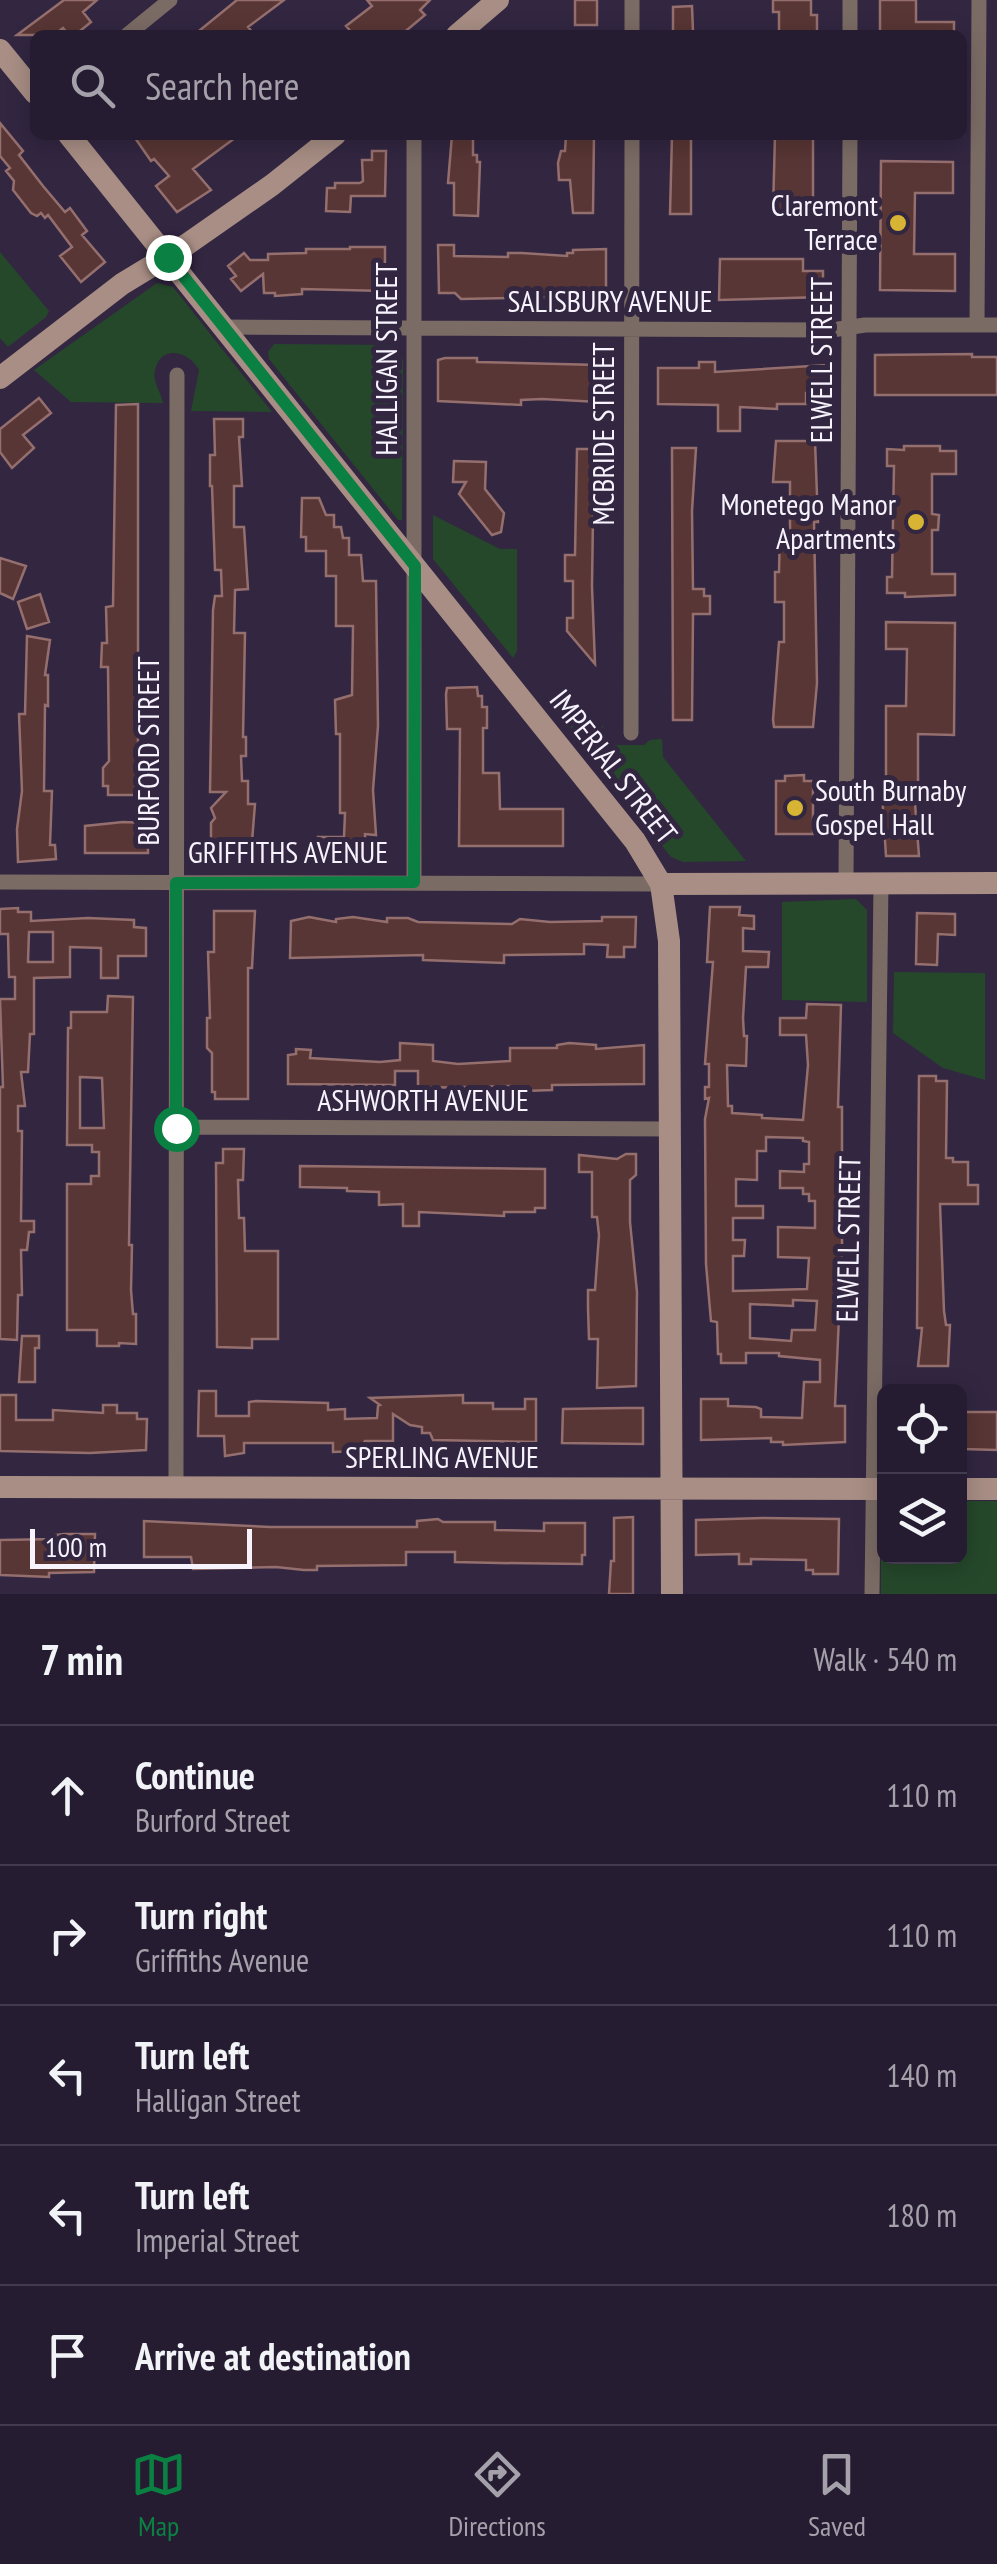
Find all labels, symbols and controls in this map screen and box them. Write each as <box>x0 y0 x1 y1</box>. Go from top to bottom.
search box <box>30 30 967 140</box>
icon: search <box>65 58 120 113</box>
text: Search here <box>145 61 299 110</box>
place label: Claremont Terrace <box>771 185 879 258</box>
marker: Claremont Terrace <box>887 212 909 234</box>
route end <box>146 235 192 281</box>
street label: HALLIGAN STREET <box>366 262 405 456</box>
street label: ELWELL STREET <box>801 277 840 443</box>
street label: SALISBURY AVENUE <box>507 281 713 320</box>
street label: MCBRIDE STREET <box>583 342 622 526</box>
place label: Monetego Manor Apartments <box>720 484 897 557</box>
marker: Monetego Manor Apartments <box>905 511 927 533</box>
street label: BURFORD STREET <box>128 656 167 846</box>
street label: IMPERIAL STREET <box>542 681 687 851</box>
place label: South Burnaby Gospel Hall <box>815 770 967 843</box>
marker: South Burnaby Gospel Hall <box>784 797 806 819</box>
street label: GRIFFITHS AVENUE <box>188 832 388 871</box>
street label: ASHWORTH AVENUE <box>317 1080 529 1119</box>
route start <box>154 1106 200 1152</box>
street label: ELWELL STREET <box>827 1155 868 1323</box>
map controls <box>877 1384 967 1564</box>
button: locate <box>877 1384 967 1474</box>
street label: SPERLING AVENUE <box>345 1437 539 1476</box>
button: layers <box>877 1474 967 1564</box>
scale bar <box>30 1524 252 1568</box>
text: 100 m <box>45 1528 107 1565</box>
text: 7 min <box>40 1632 123 1687</box>
text: Walk · 540 m <box>813 1638 957 1680</box>
text: Continue <box>135 1750 255 1799</box>
icon: ahead <box>40 1768 95 1823</box>
text: 110 m <box>886 1774 957 1816</box>
text: Burford Street <box>135 1799 290 1841</box>
text: Turn right <box>135 1890 267 1939</box>
icon: right <box>40 1908 95 1963</box>
text: 110 m <box>886 1914 957 1956</box>
text: Griffiths Avenue <box>135 1939 309 1981</box>
text: Turn left <box>135 2030 249 2079</box>
icon: left <box>40 2048 95 2103</box>
text: 140 m <box>886 2054 957 2096</box>
text: Halligan Street <box>135 2079 301 2121</box>
text: Turn left <box>135 2170 249 2219</box>
icon: left <box>40 2188 95 2243</box>
text: 180 m <box>886 2194 957 2236</box>
text: Imperial Street <box>135 2219 299 2261</box>
icon: arrive <box>40 2328 95 2383</box>
text: Arrive at destination <box>135 2331 411 2380</box>
tab: Map <box>131 2447 186 2544</box>
tab: Directions <box>448 2447 546 2544</box>
tab: Saved <box>808 2447 866 2544</box>

